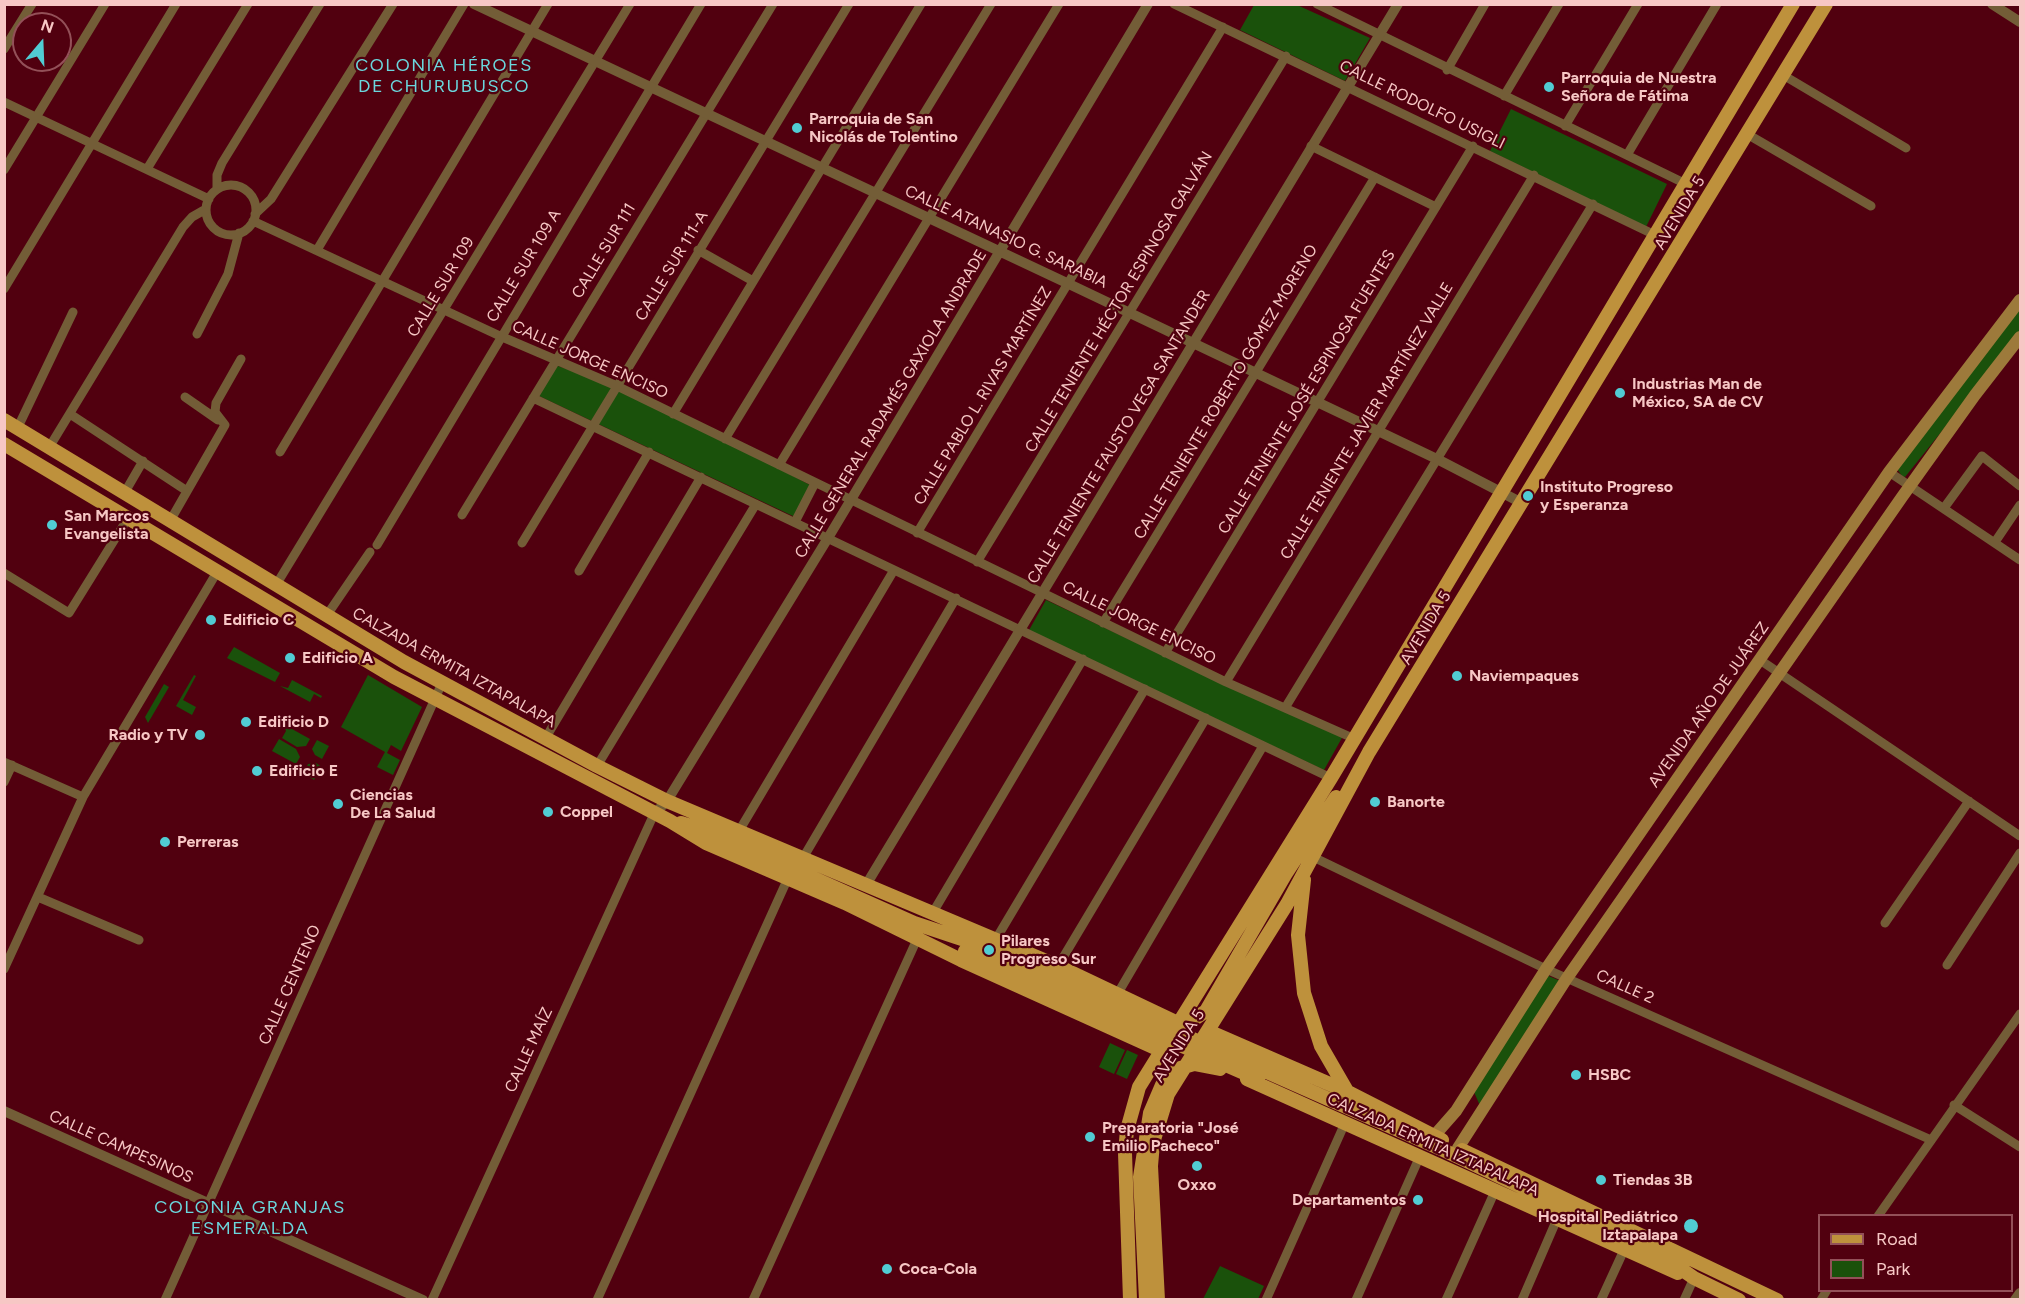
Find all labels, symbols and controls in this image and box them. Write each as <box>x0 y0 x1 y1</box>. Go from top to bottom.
north arrow <box>12 12 72 72</box>
text: N <box>38 15 56 37</box>
district label: COLONIA HÉROES DE CHURUBUSCO <box>355 55 533 98</box>
street label: CALLE RODOLFO USIGLI <box>1336 56 1508 154</box>
place label: Parroquia de Nuestra Señora de Fátima <box>1561 68 1717 106</box>
marker: Parroquia de Nuestra Señora de Fátima <box>1542 80 1556 94</box>
place label: Parroquia de San Nicolás de Tolentino <box>809 109 958 147</box>
marker: Parroquia de San Nicolás de Tolentino <box>790 121 804 135</box>
street label: CALLE TENIENTE HÉCTOR ESPINOSA GALVÁN <box>1021 148 1217 456</box>
street label: AVENIDA 5 <box>1651 173 1709 253</box>
street label: CALLE ATANASIO G. SARABIA <box>902 182 1110 292</box>
street label: CALLE SUR 111 <box>568 200 640 302</box>
street label: CALLE SUR 109 A <box>483 206 565 326</box>
street label: CALLE SUR 111-A <box>632 208 712 324</box>
street label: CALLE SUR 109 <box>404 233 478 341</box>
street label: CALLE TENIENTE ROBERTO GÓMEZ MORENO <box>1130 241 1322 543</box>
street label: CALLE GENERAL RADAMÉS GAXIOLA ANDRADE <box>791 246 991 562</box>
street label: CALLE TENIENTE JOSÉ ESPINOSA FUENTES <box>1214 247 1400 537</box>
street label: CALLE TENIENTE JAVIER MARTÍNEZ VALLE <box>1276 279 1458 563</box>
street label: CALLE PABLO L. RIVAS MARTÍNEZ <box>910 283 1056 509</box>
street label: CALLE TENIENTE FAUSTO VEGA SANTANDER <box>1023 287 1215 587</box>
street label: CALLE JORGE ENCISO <box>509 317 671 403</box>
place label: Industrias Man de México, SA de CV <box>1632 374 1763 412</box>
marker: Industrias Man de México, SA de CV <box>1613 386 1627 400</box>
place label: Instituto Progreso y Esperanza <box>1540 477 1673 515</box>
marker: Instituto Progreso y Esperanza <box>1521 489 1535 503</box>
place label: San Marcos Evangelista <box>64 506 149 544</box>
marker: San Marcos Evangelista <box>45 518 59 532</box>
street label: CALLE JORGE ENCISO <box>1059 577 1219 669</box>
street label: AVENIDA 5 <box>1397 588 1455 668</box>
street label: CALZADA ERMITA IZTAPALAPA <box>349 604 559 732</box>
place label: Edificio C <box>223 610 294 630</box>
marker: Edificio C <box>204 613 218 627</box>
street label: AVENIDA AÑO DE JUÁREZ <box>1645 619 1773 791</box>
place label: Edificio A <box>302 648 373 668</box>
marker: Edificio A <box>283 651 297 665</box>
place label: Naviempaques <box>1469 666 1579 686</box>
marker: Naviempaques <box>1450 669 1464 683</box>
place label: Edificio D <box>258 712 329 732</box>
marker: Edificio D <box>239 715 253 729</box>
place label: Radio y TV <box>108 725 188 745</box>
marker: Radio y TV <box>193 728 207 742</box>
place label: Edificio E <box>269 761 338 781</box>
marker: Edificio E <box>250 764 264 778</box>
place label: Ciencias De La Salud <box>350 785 436 823</box>
place label: Banorte <box>1387 792 1445 812</box>
marker: Banorte <box>1368 795 1382 809</box>
marker: Ciencias De La Salud <box>331 797 345 811</box>
place label: Coppel <box>560 802 613 822</box>
marker: Coppel <box>541 805 555 819</box>
place label: Perreras <box>177 832 238 852</box>
marker: Perreras <box>158 835 172 849</box>
street label: CALLE CENTENO <box>255 922 325 1048</box>
place label: Pilares Progreso Sur <box>1001 931 1096 969</box>
marker: Pilares Progreso Sur <box>982 943 996 957</box>
street label: CALLE 2 <box>1593 966 1657 1008</box>
street label: CALLE MAÍZ <box>501 1005 557 1095</box>
street label: AVENIDA 5 <box>1149 1006 1209 1086</box>
place label: HSBC <box>1588 1065 1631 1085</box>
marker: HSBC <box>1569 1068 1583 1082</box>
street label: CALZADA ERMITA IZTAPALAPA <box>1324 1089 1542 1201</box>
street label: CALLE CAMPESINOS <box>46 1107 196 1187</box>
place label: Preparatoria "José Emilio Pacheco" <box>1102 1118 1239 1156</box>
marker: Preparatoria "José Emilio Pacheco" <box>1083 1130 1097 1144</box>
marker: Oxxo <box>1190 1159 1204 1173</box>
place label: Tiendas 3B <box>1613 1170 1692 1190</box>
marker: Tiendas 3B <box>1594 1173 1608 1187</box>
place label: Oxxo <box>1178 1175 1216 1195</box>
place label: Departamentos <box>1292 1190 1406 1210</box>
marker: Departamentos <box>1411 1193 1425 1207</box>
district label: COLONIA GRANJAS ESMERALDA <box>154 1197 346 1240</box>
place label: Hospital Pediátrico Iztapalapa <box>1538 1207 1678 1245</box>
legend <box>1818 1214 2013 1292</box>
marker: Hospital Pediátrico Iztapalapa <box>1682 1217 1700 1235</box>
text: Road <box>1876 1228 1917 1250</box>
text: Park <box>1876 1258 1910 1280</box>
place label: Coca-Cola <box>899 1259 977 1279</box>
marker: Coca-Cola <box>880 1262 894 1276</box>

